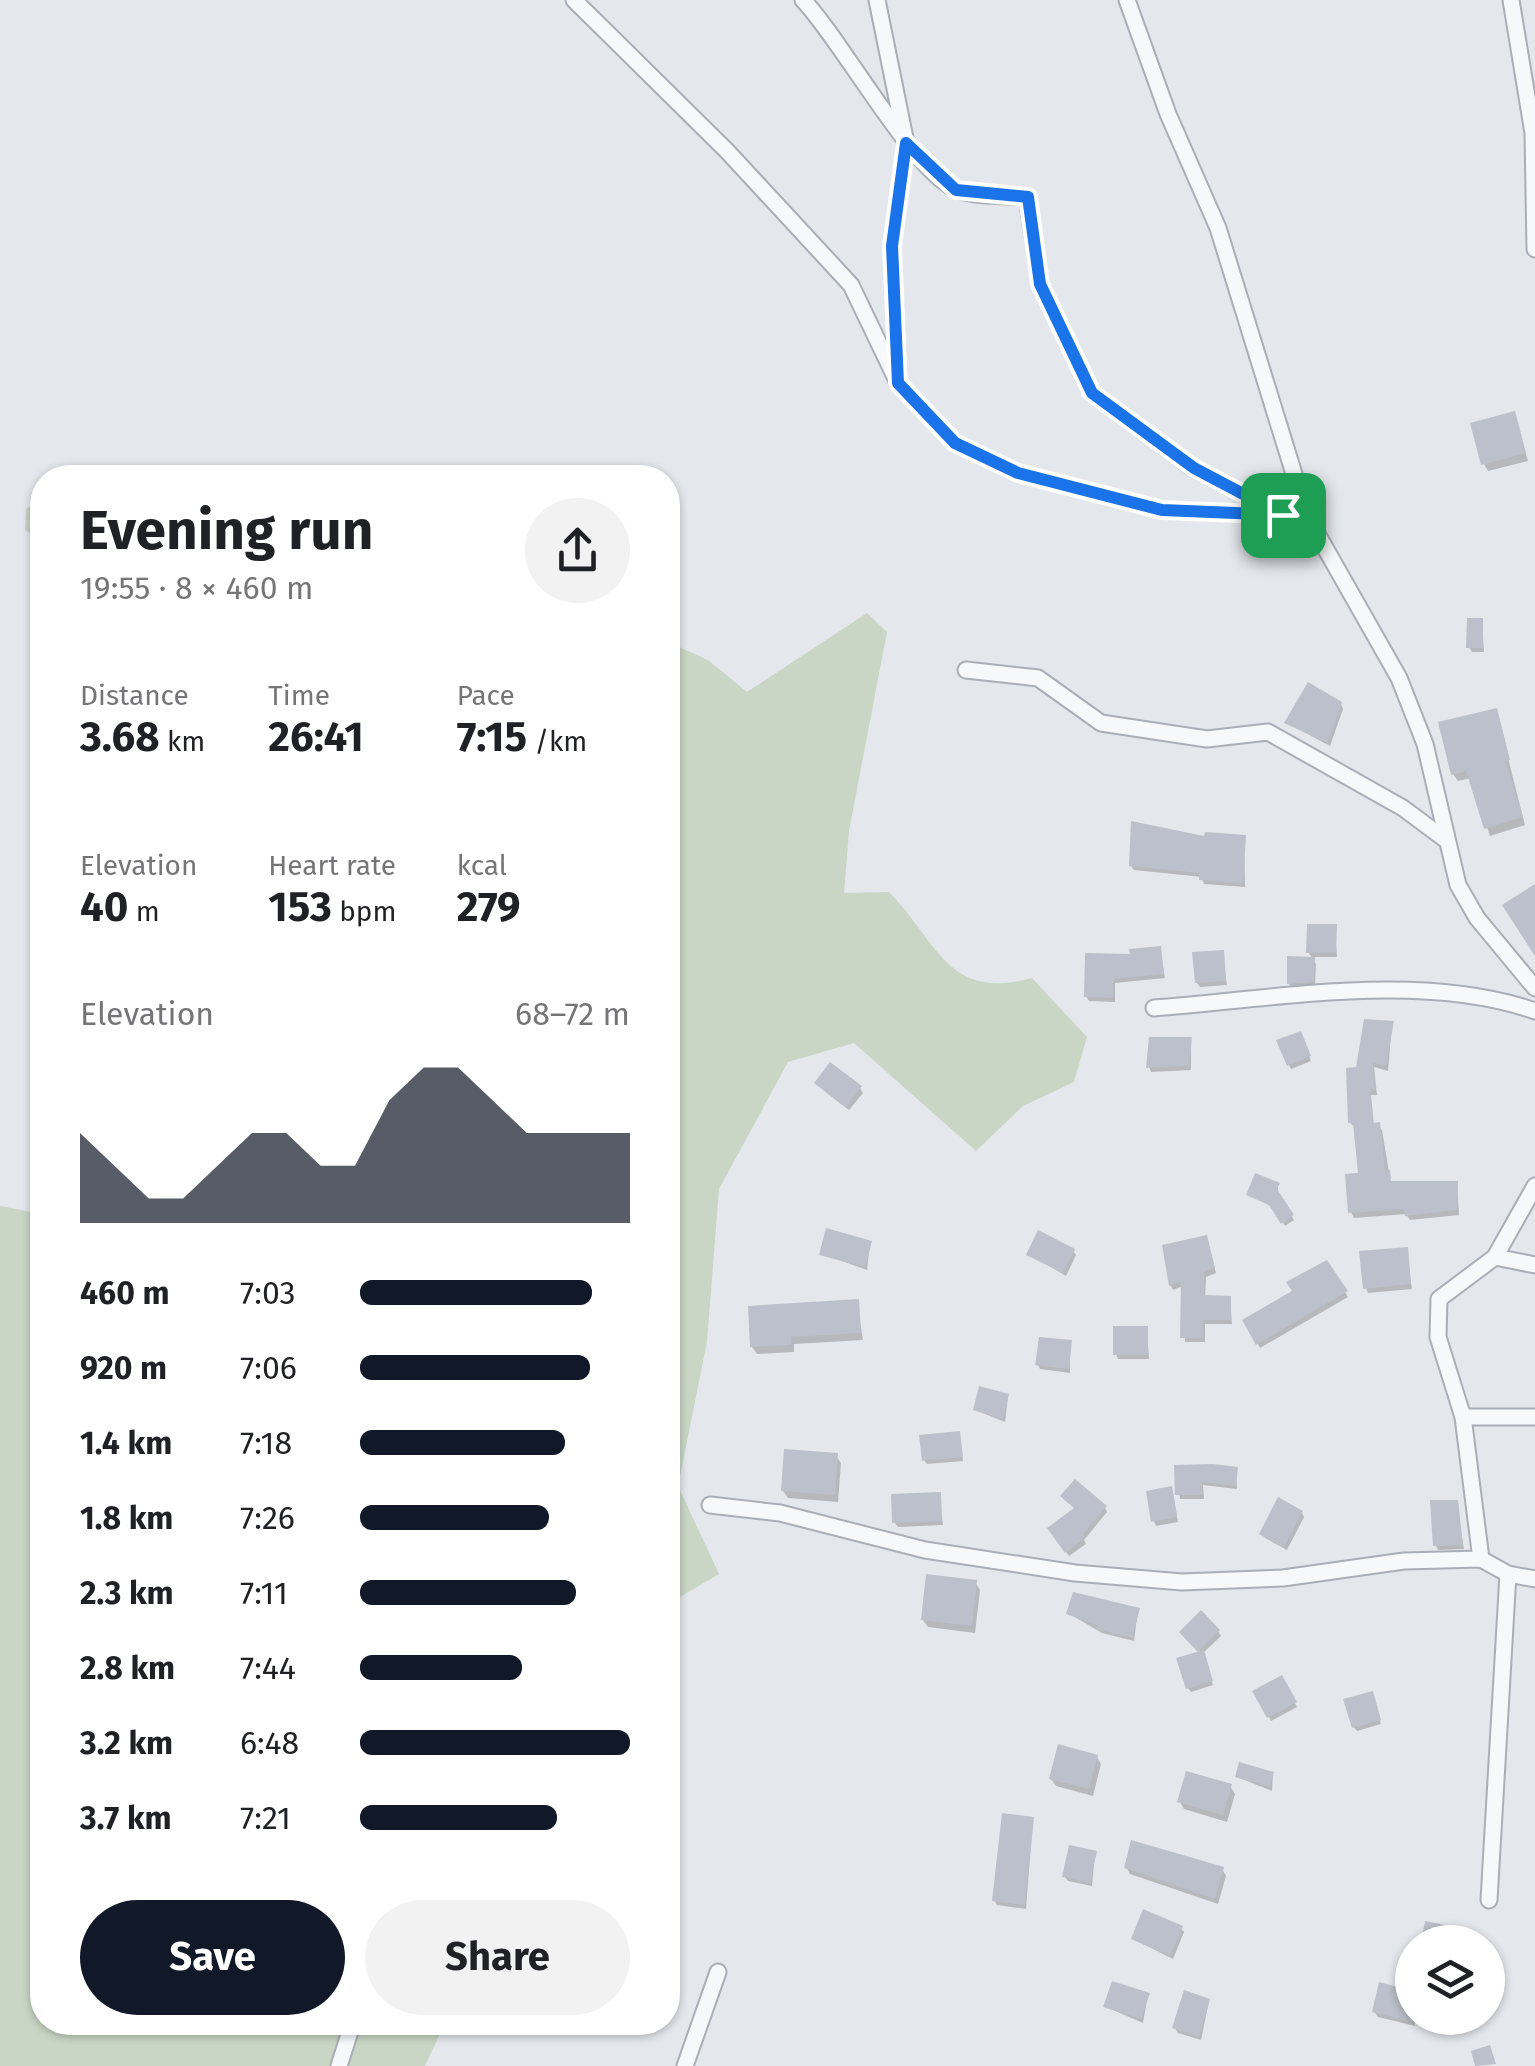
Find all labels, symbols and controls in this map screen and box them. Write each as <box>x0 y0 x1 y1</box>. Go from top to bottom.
pin <box>1241 473 1326 558</box>
icon: arrive <box>1256 488 1311 543</box>
text: Evening run <box>80 498 374 564</box>
button: share <box>525 498 630 603</box>
text: 19:55 · 8 × 460 m <box>80 569 313 607</box>
text: Distance <box>80 679 189 712</box>
text: Time <box>268 679 330 712</box>
text: Pace <box>457 679 515 712</box>
text: 3.68 <box>80 712 160 762</box>
text: 26:41 <box>268 712 364 762</box>
text: 7:15 <box>457 712 527 762</box>
text: km <box>160 725 205 758</box>
text: /km <box>527 725 587 758</box>
text: Elevation <box>80 849 197 882</box>
text: Heart rate <box>268 849 396 882</box>
text: kcal <box>457 849 507 882</box>
text: 40 <box>80 882 128 932</box>
text: 153 <box>268 882 332 932</box>
text: 279 <box>457 882 521 932</box>
text: m <box>128 895 160 928</box>
text: bpm <box>332 895 396 928</box>
text: Elevation <box>80 995 214 1033</box>
text: 68–72 m <box>515 995 630 1033</box>
text: 460 m <box>80 1274 169 1312</box>
text: 7:03 <box>240 1274 295 1312</box>
text: 920 m <box>80 1349 167 1387</box>
text: 7:06 <box>240 1349 297 1387</box>
text: 1.4 km <box>80 1424 172 1462</box>
text: 7:18 <box>240 1424 292 1462</box>
text: 1.8 km <box>80 1499 173 1537</box>
text: 7:26 <box>240 1499 295 1537</box>
text: 2.3 km <box>80 1574 174 1612</box>
text: 7:11 <box>240 1574 288 1612</box>
text: 2.8 km <box>80 1649 175 1687</box>
text: 7:44 <box>240 1649 296 1687</box>
text: 3.2 km <box>80 1724 173 1762</box>
text: 6:48 <box>240 1724 299 1762</box>
text: 3.7 km <box>80 1799 172 1837</box>
text: 7:21 <box>240 1799 291 1837</box>
button: Save <box>80 1900 345 2015</box>
button: Share <box>365 1900 630 2015</box>
map controls <box>1395 1925 1505 2035</box>
button: layers <box>1395 1925 1505 2035</box>

